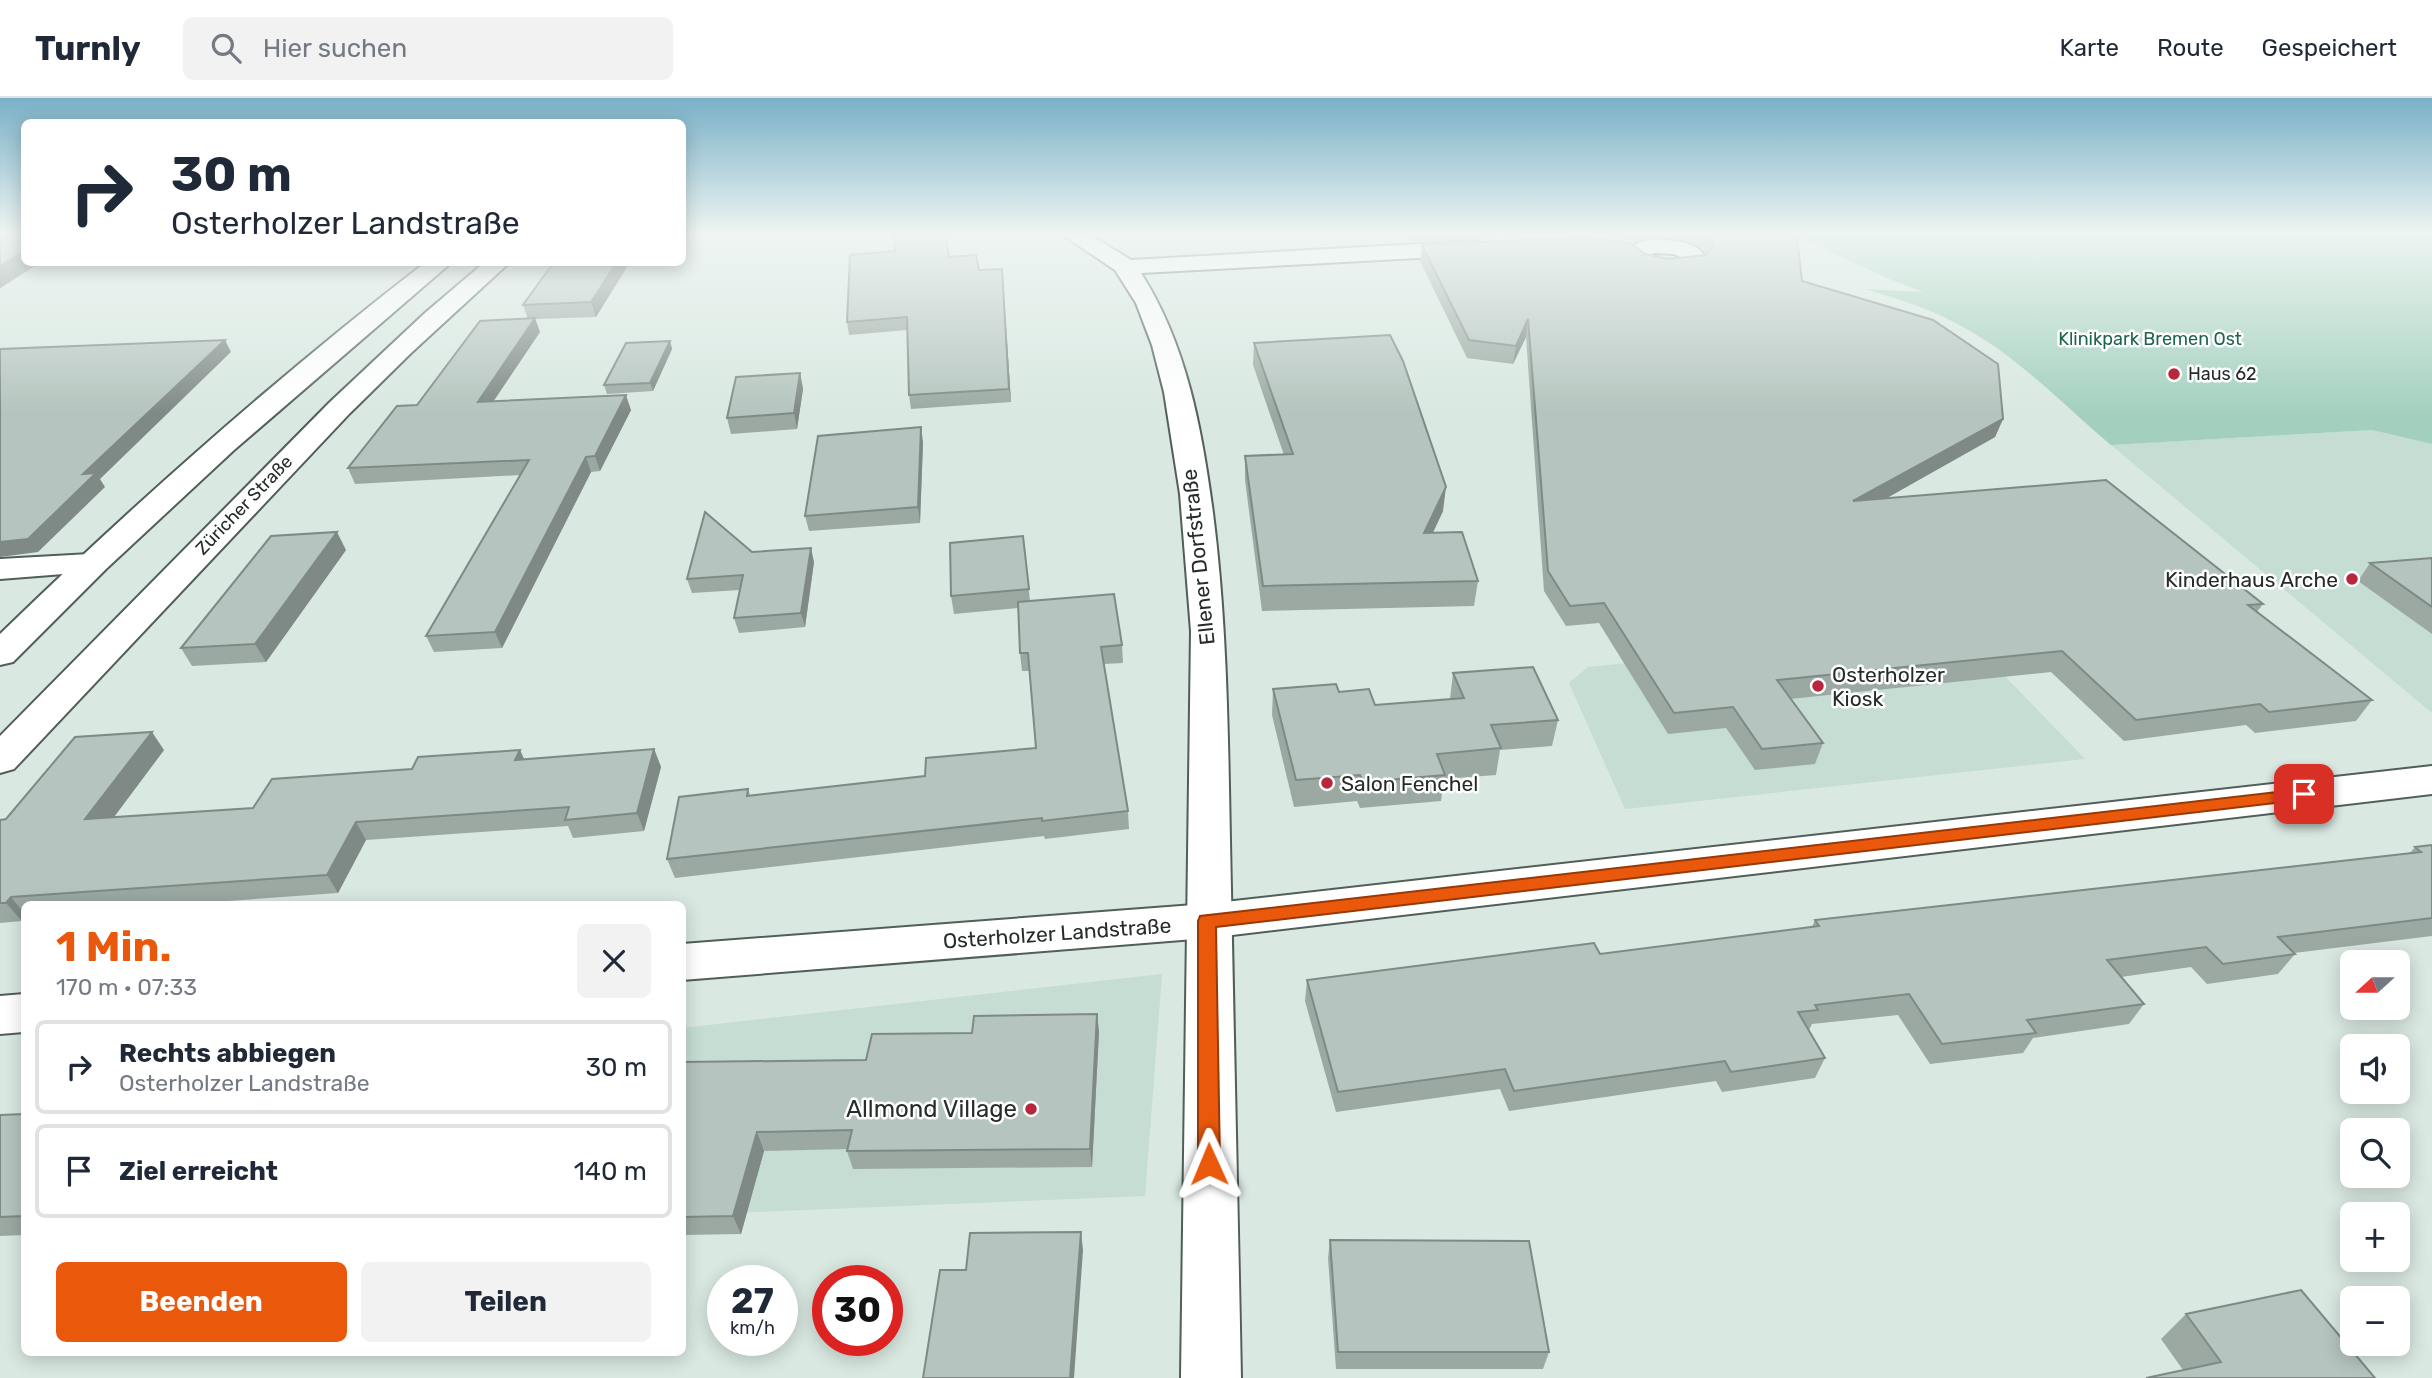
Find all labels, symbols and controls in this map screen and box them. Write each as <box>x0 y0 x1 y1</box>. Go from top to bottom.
search box <box>183 17 673 80</box>
text: Turnly <box>35 29 141 68</box>
icon: search <box>207 29 245 67</box>
text: Hier suchen <box>263 33 407 64</box>
text: Karte <box>2060 34 2119 62</box>
text: Route <box>2157 34 2224 62</box>
text: Gespeichert <box>2262 34 2397 62</box>
text: 30 m <box>171 145 292 203</box>
icon: right <box>56 147 147 238</box>
text: Osterholzer Landstraße <box>171 204 520 242</box>
park label: Klinikpark Bremen Ost <box>2058 328 2242 350</box>
place label: Haus 62 <box>2188 363 2257 385</box>
marker: Haus 62 <box>2166 366 2182 382</box>
street label: Züricher Straße <box>191 451 297 559</box>
street label: Ellener Dorfstraße <box>1176 468 1220 646</box>
place label: Kinderhaus Arche <box>2165 567 2338 592</box>
marker: Kinderhaus Arche <box>2344 571 2360 587</box>
place label: Osterholzer Kiosk <box>1832 662 1945 711</box>
marker: Osterholzer Kiosk <box>1810 678 1826 694</box>
pin <box>2274 764 2334 824</box>
place label: Salon Fenchel <box>1341 771 1478 796</box>
marker: Salon Fenchel <box>1319 775 1335 791</box>
icon: arrive <box>2285 775 2323 813</box>
street label: Osterholzer Landstraße <box>942 913 1172 953</box>
text: 1 Min. <box>56 922 172 972</box>
button: close <box>577 924 651 998</box>
north arrow <box>2340 950 2410 1020</box>
map controls <box>2340 950 2410 1356</box>
text: 170 m · 07:33 <box>56 973 197 1001</box>
button: sound <box>2340 1034 2410 1104</box>
text: Rechts abbiegen <box>119 1038 336 1069</box>
icon: right <box>60 1048 98 1086</box>
text: 30 m <box>585 1052 647 1083</box>
text: Osterholzer Landstraße <box>119 1069 370 1097</box>
place label: Allmond Village <box>846 1095 1017 1123</box>
marker: Allmond Village <box>1023 1101 1039 1117</box>
button: search <box>2340 1118 2410 1188</box>
position arrow <box>1172 1127 1246 1201</box>
icon: arrive <box>60 1152 98 1190</box>
text: Ziel erreicht <box>119 1156 278 1187</box>
text: 140 m <box>574 1156 647 1187</box>
button: + <box>2340 1202 2410 1272</box>
button: Beenden <box>56 1262 347 1342</box>
button: Teilen <box>361 1262 651 1342</box>
speed limit sign: 30 <box>812 1265 903 1356</box>
text: 27 <box>731 1280 774 1322</box>
button: − <box>2340 1286 2410 1356</box>
text: km/h <box>730 1317 775 1339</box>

